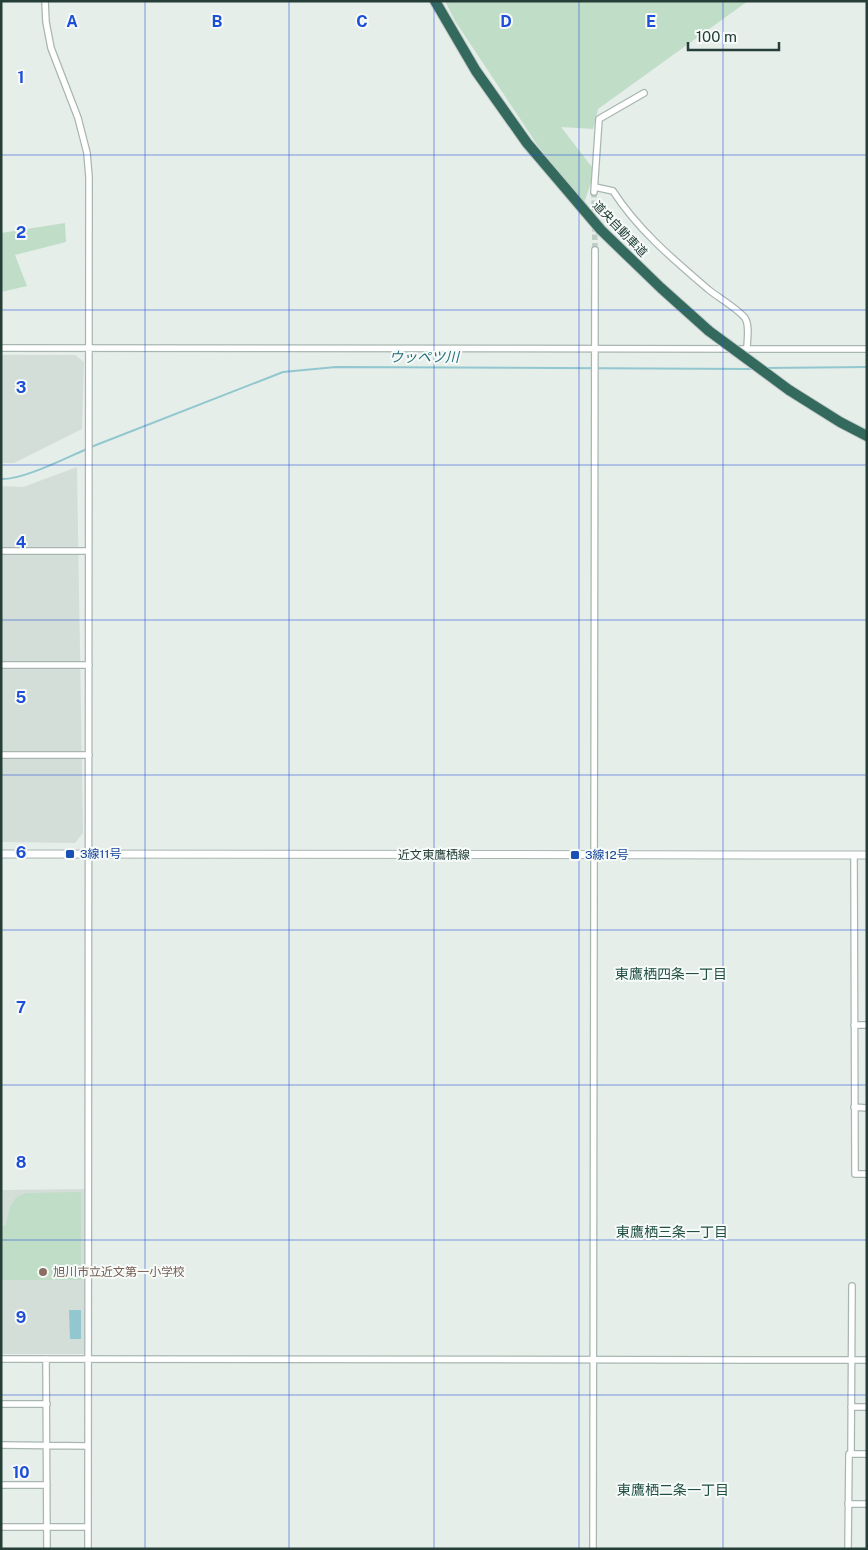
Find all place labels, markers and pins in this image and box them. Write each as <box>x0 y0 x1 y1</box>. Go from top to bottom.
place label: 3線11号 <box>80 847 121 861</box>
marker: 3線11号 <box>64 848 76 860</box>
place label: 3線12号 <box>585 848 629 862</box>
marker: 3線12号 <box>569 849 581 861</box>
place label: 旭川市立近文第一小学校 <box>53 1265 185 1279</box>
marker: 旭川市立近文第一小学校 <box>37 1266 49 1278</box>

